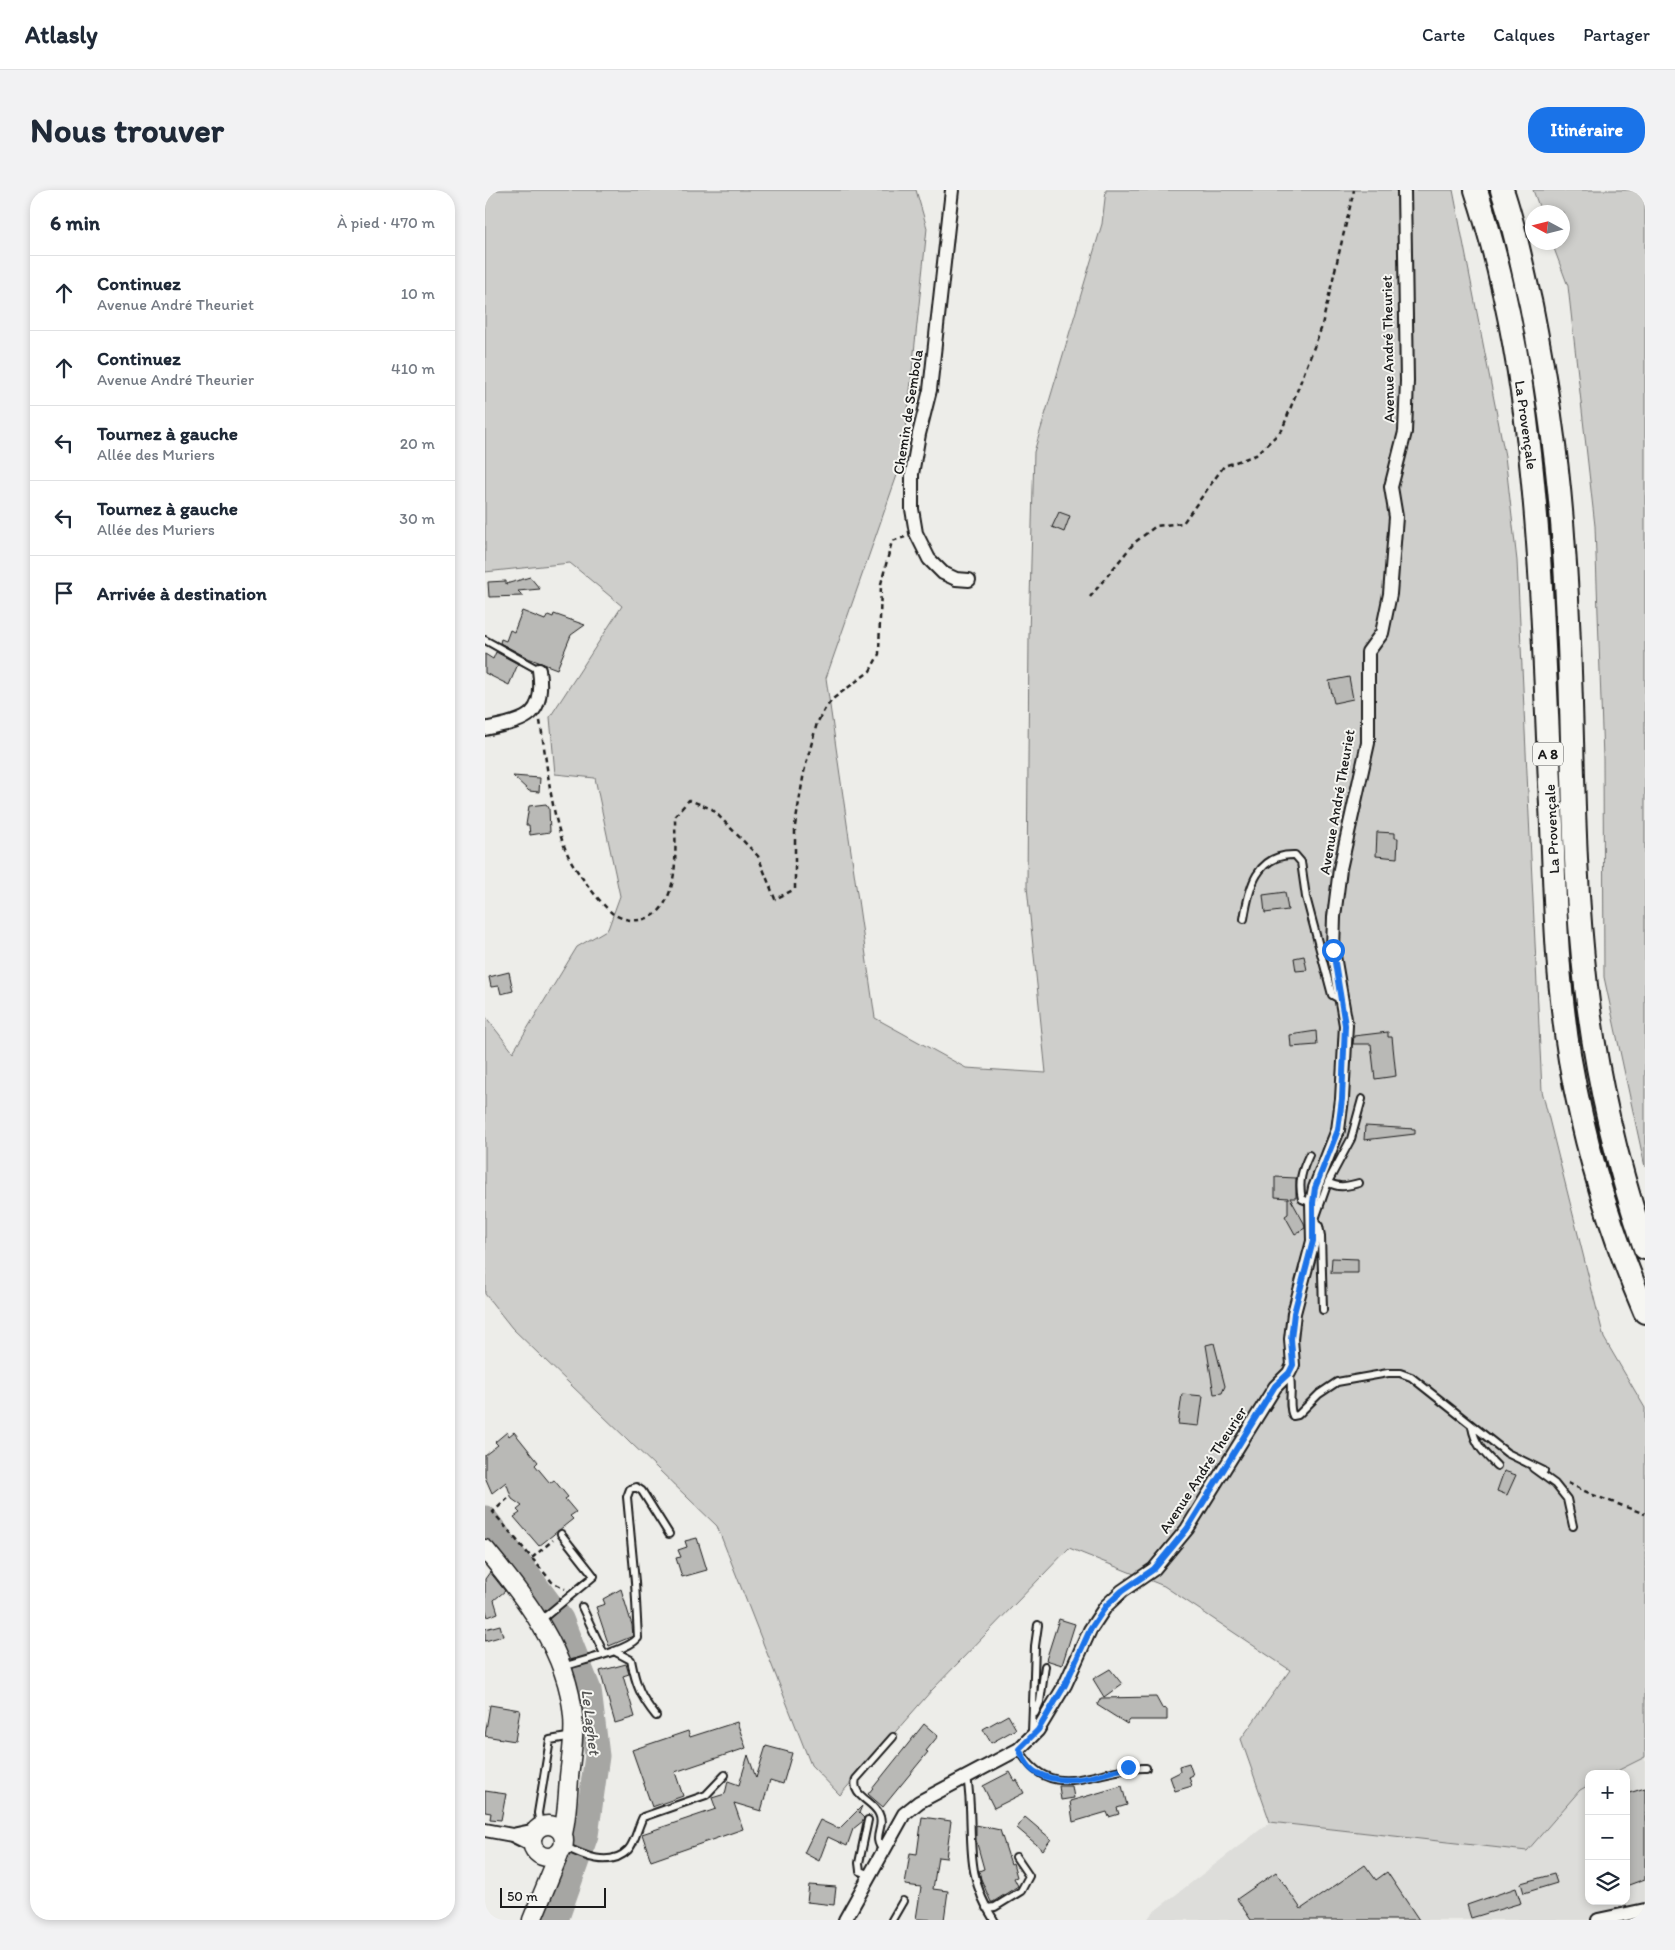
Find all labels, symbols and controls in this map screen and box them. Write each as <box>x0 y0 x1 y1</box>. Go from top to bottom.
text: Atlasly <box>25 20 98 49</box>
text: Carte <box>1422 24 1465 46</box>
text: Calques <box>1493 24 1555 46</box>
text: Partager <box>1583 24 1650 46</box>
button: Itinéraire <box>1528 107 1645 153</box>
text: Nous trouver <box>30 109 224 151</box>
north arrow <box>1525 205 1570 250</box>
text: 6 min <box>50 210 100 235</box>
text: À pied · 470 m <box>337 213 435 232</box>
text: Continuez <box>97 272 181 295</box>
street label: Avenue André Theuriet <box>1378 275 1398 423</box>
icon: ahead <box>50 279 78 307</box>
text: 10 m <box>401 284 435 303</box>
text: Avenue André Theuriet <box>97 295 254 314</box>
text: Continuez <box>97 347 181 370</box>
street label: Chemin de Sembola <box>889 348 927 476</box>
icon: ahead <box>50 354 78 382</box>
text: 410 m <box>391 359 435 378</box>
text: Avenue André Theurier <box>97 370 254 389</box>
street label: La Provençale <box>1511 379 1541 471</box>
text: Tournez à gauche <box>97 422 238 445</box>
icon: left <box>50 429 78 457</box>
text: 20 m <box>400 434 435 453</box>
text: Allée des Muriers <box>97 445 215 464</box>
text: Tournez à gauche <box>97 497 238 520</box>
icon: left <box>50 504 78 532</box>
text: 30 m <box>399 509 435 528</box>
text: Allée des Muriers <box>97 520 215 539</box>
icon: arrive <box>50 579 78 607</box>
text: Arrivée à destination <box>97 582 267 605</box>
street label: Avenue André Theuriet <box>1315 728 1359 876</box>
road number: A 8 <box>1533 742 1563 766</box>
street label: La Provençale <box>1541 784 1563 874</box>
route start <box>1322 939 1345 962</box>
street label: Avenue André Theurier <box>1155 1403 1251 1537</box>
water label: Le Laghet <box>578 1688 605 1758</box>
route end <box>1117 1756 1140 1779</box>
map controls <box>1585 1770 1630 1905</box>
button: + <box>1585 1770 1630 1815</box>
button: − <box>1585 1815 1630 1860</box>
button: layers <box>1585 1860 1630 1905</box>
scale bar <box>500 1885 606 1908</box>
text: 50 m <box>507 1888 538 1905</box>

